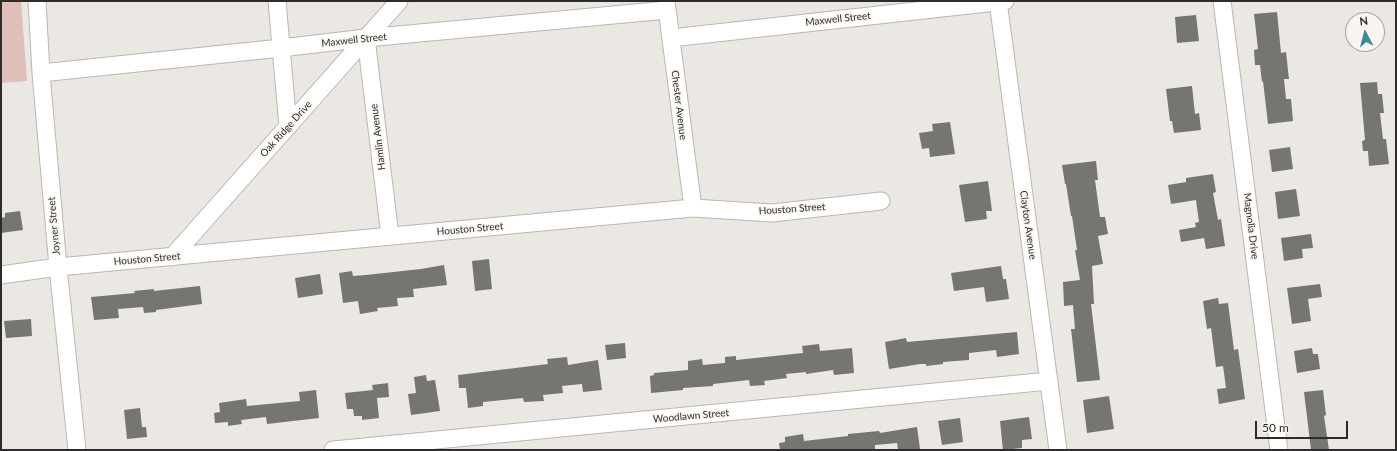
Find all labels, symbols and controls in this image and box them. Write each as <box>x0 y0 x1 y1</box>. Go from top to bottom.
street label: Maxwell Street <box>805 10 871 28</box>
north arrow <box>1345 12 1385 52</box>
text: N <box>1359 14 1369 28</box>
street label: Maxwell Street <box>321 31 387 49</box>
street label: Chester Avenue <box>669 70 689 140</box>
street label: Oak Ridge Drive <box>258 98 314 160</box>
street label: Hamlin Avenue <box>368 103 388 171</box>
street label: Clayton Avenue <box>1017 190 1039 260</box>
street label: Magnolia Drive <box>1241 192 1261 260</box>
street label: Joyner Street <box>45 197 63 255</box>
street label: Houston Street <box>758 201 826 217</box>
street label: Houston Street <box>436 220 504 238</box>
street label: Houston Street <box>113 250 181 268</box>
street label: Woodlawn Street <box>652 407 730 425</box>
scale bar <box>1257 413 1350 439</box>
text: 50 m <box>1262 420 1289 435</box>

